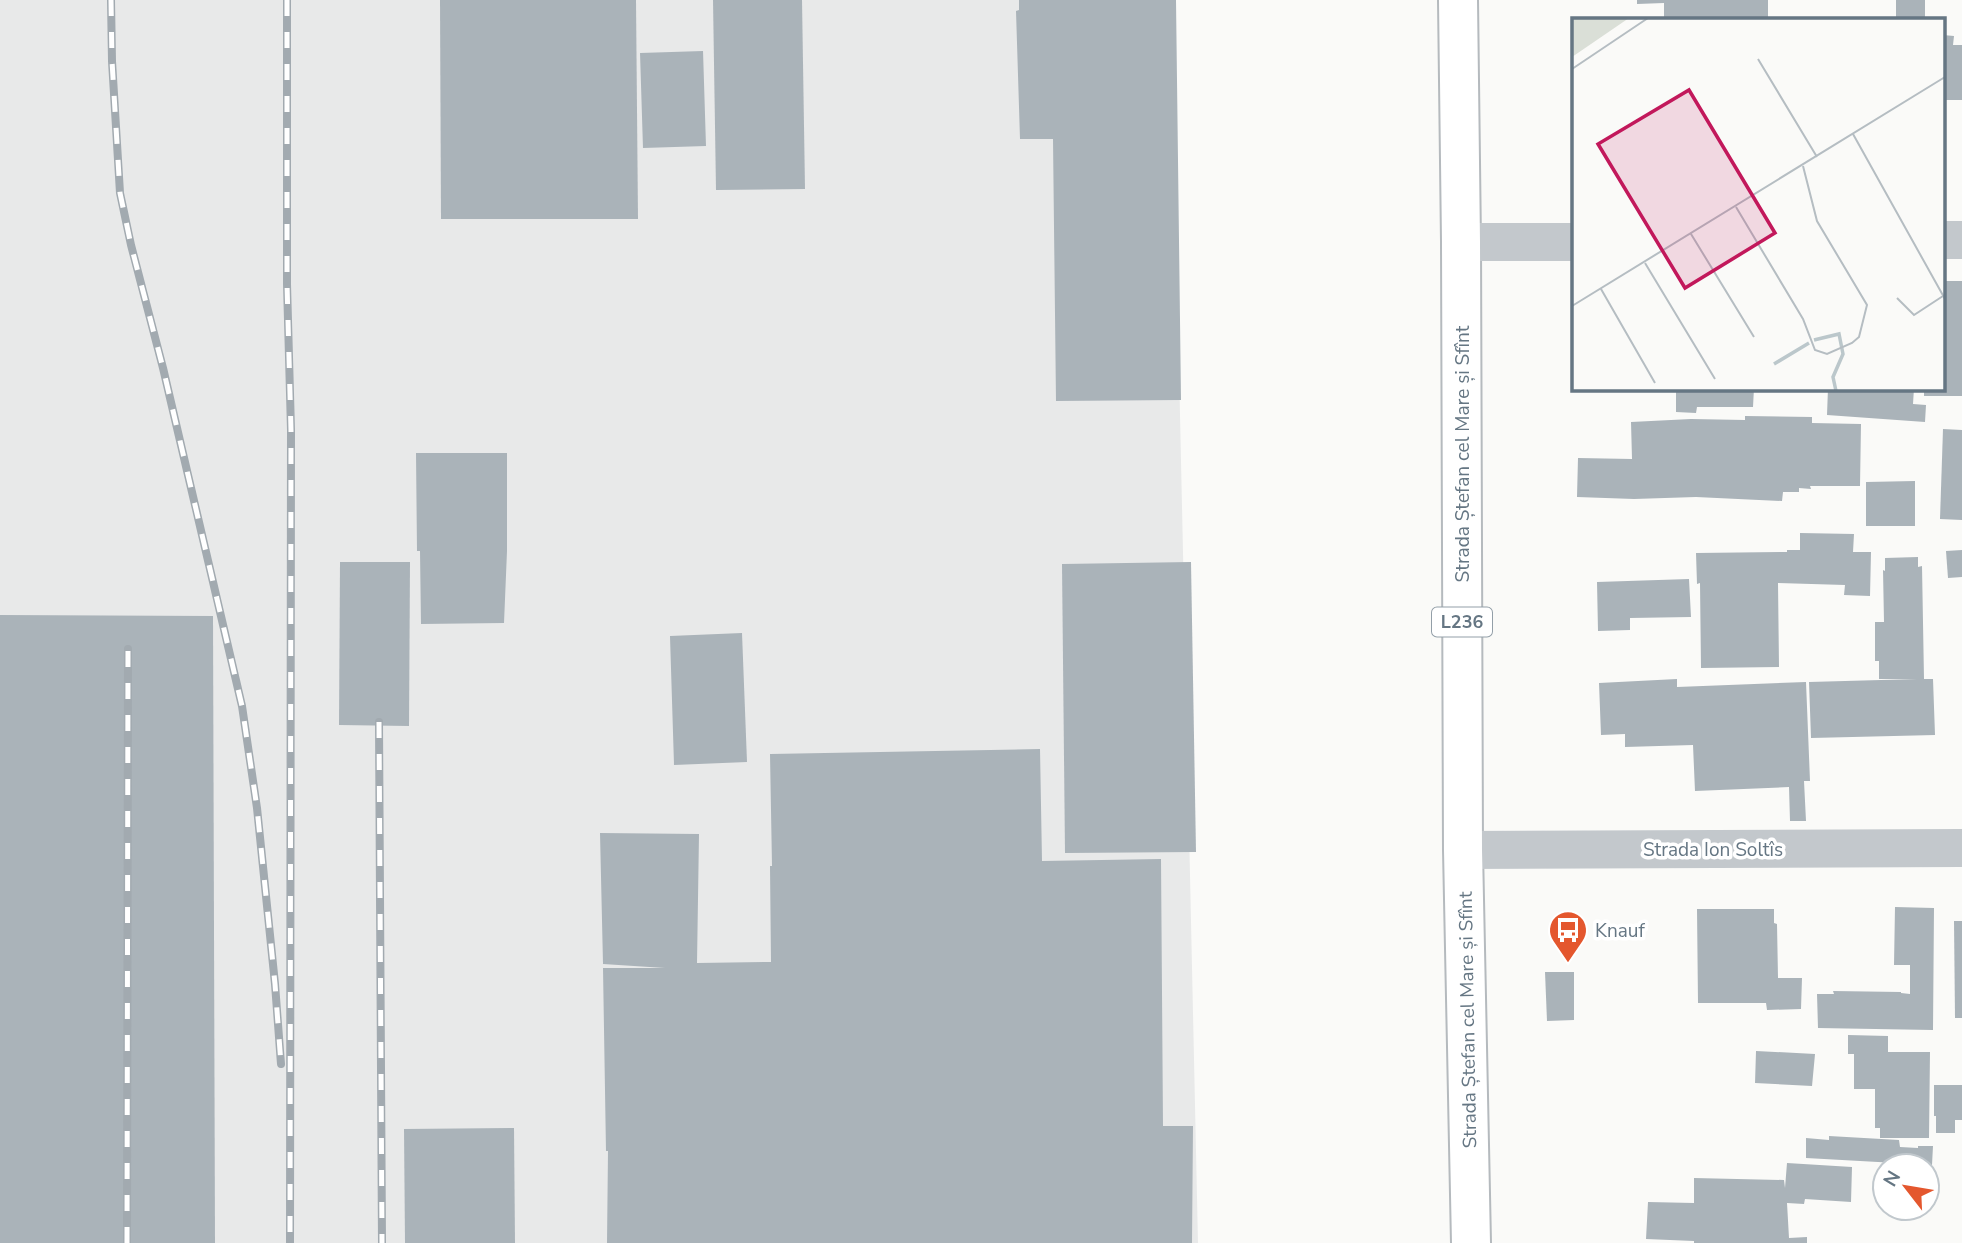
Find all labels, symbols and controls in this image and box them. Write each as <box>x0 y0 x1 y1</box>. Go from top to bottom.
inset map <box>1572 18 1944 390</box>
street label: Strada Ștefan cel Mare și Sfînt <box>1450 325 1476 582</box>
road number: L236 <box>1432 608 1492 636</box>
street label: Strada Ion Soltîs <box>1643 837 1783 863</box>
street label: Strada Ștefan cel Mare și Sfînt <box>1453 891 1483 1149</box>
bus stop icon: Knauf <box>1547 909 1589 964</box>
place label: Knauf <box>1595 918 1645 944</box>
north arrow <box>1871 1152 1941 1222</box>
text: N <box>1877 1166 1907 1192</box>

